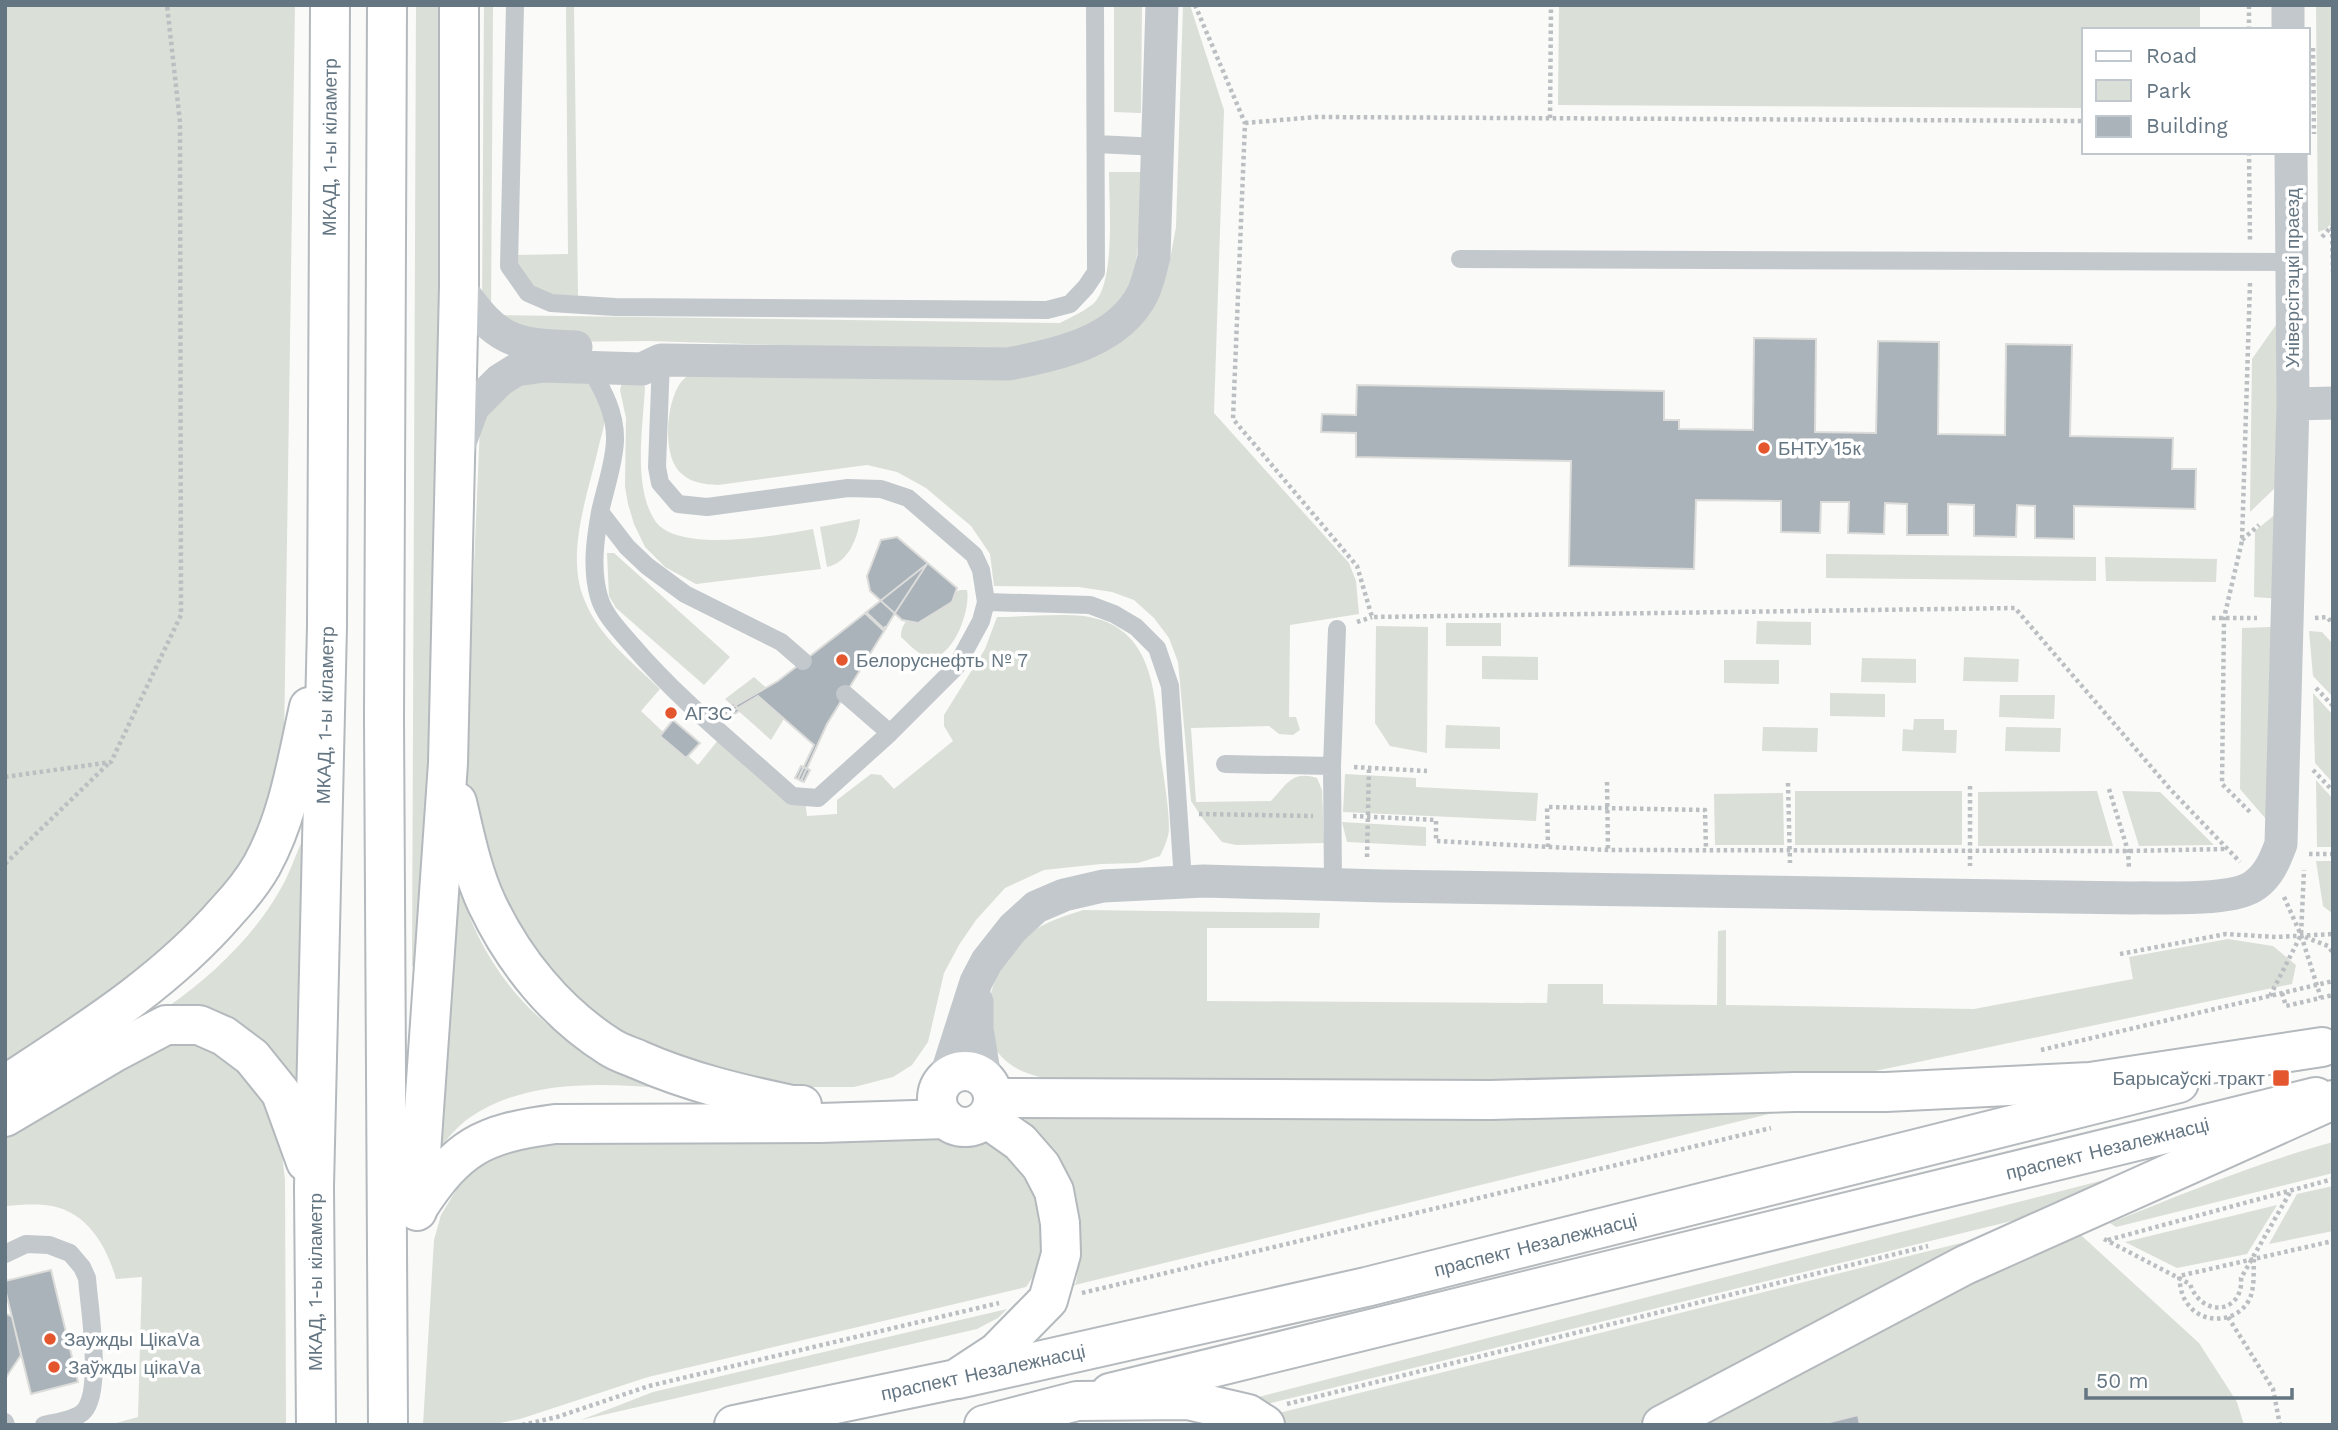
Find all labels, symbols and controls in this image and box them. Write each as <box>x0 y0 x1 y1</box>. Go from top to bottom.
legend <box>2082 28 2310 154</box>
text: Road <box>2146 43 2197 68</box>
street label: МКАД, 1-ы кіламетр <box>318 58 342 236</box>
text: Park <box>2146 78 2191 103</box>
text: Building <box>2146 113 2228 138</box>
street label: Універсітэцкі праезд <box>2281 188 2304 368</box>
place label: БНТУ 15к <box>1778 437 1861 460</box>
marker: БНТУ 15к <box>1756 440 1772 456</box>
street label: МКАД, 1-ы кіламетр <box>312 626 339 804</box>
place label: Белоруснефть № 7 <box>856 649 1028 672</box>
marker: Белоруснефть № 7 <box>834 652 850 668</box>
place label: АГЗС <box>685 702 733 725</box>
marker: АГЗС <box>663 705 679 721</box>
place label: Барысаўскі тракт <box>2113 1067 2265 1090</box>
marker: Барысаўскі тракт <box>2271 1068 2291 1088</box>
street label: праспект Незалежнасці <box>2003 1113 2212 1185</box>
street label: МКАД, 1-ы кіламетр <box>304 1193 327 1371</box>
street label: праспект Незалежнасці <box>1432 1208 1640 1281</box>
place label: Заужды ЦікаVа <box>64 1328 200 1351</box>
marker: Заужды ЦікаVа <box>42 1331 58 1347</box>
street label: праспект Незалежнасці <box>879 1340 1087 1405</box>
place label: Заўжды цікаVа <box>68 1356 201 1379</box>
scale bar <box>2086 1356 2292 1400</box>
marker: Заўжды цікаVа <box>46 1359 62 1375</box>
text: 50 m <box>2096 1368 2148 1393</box>

